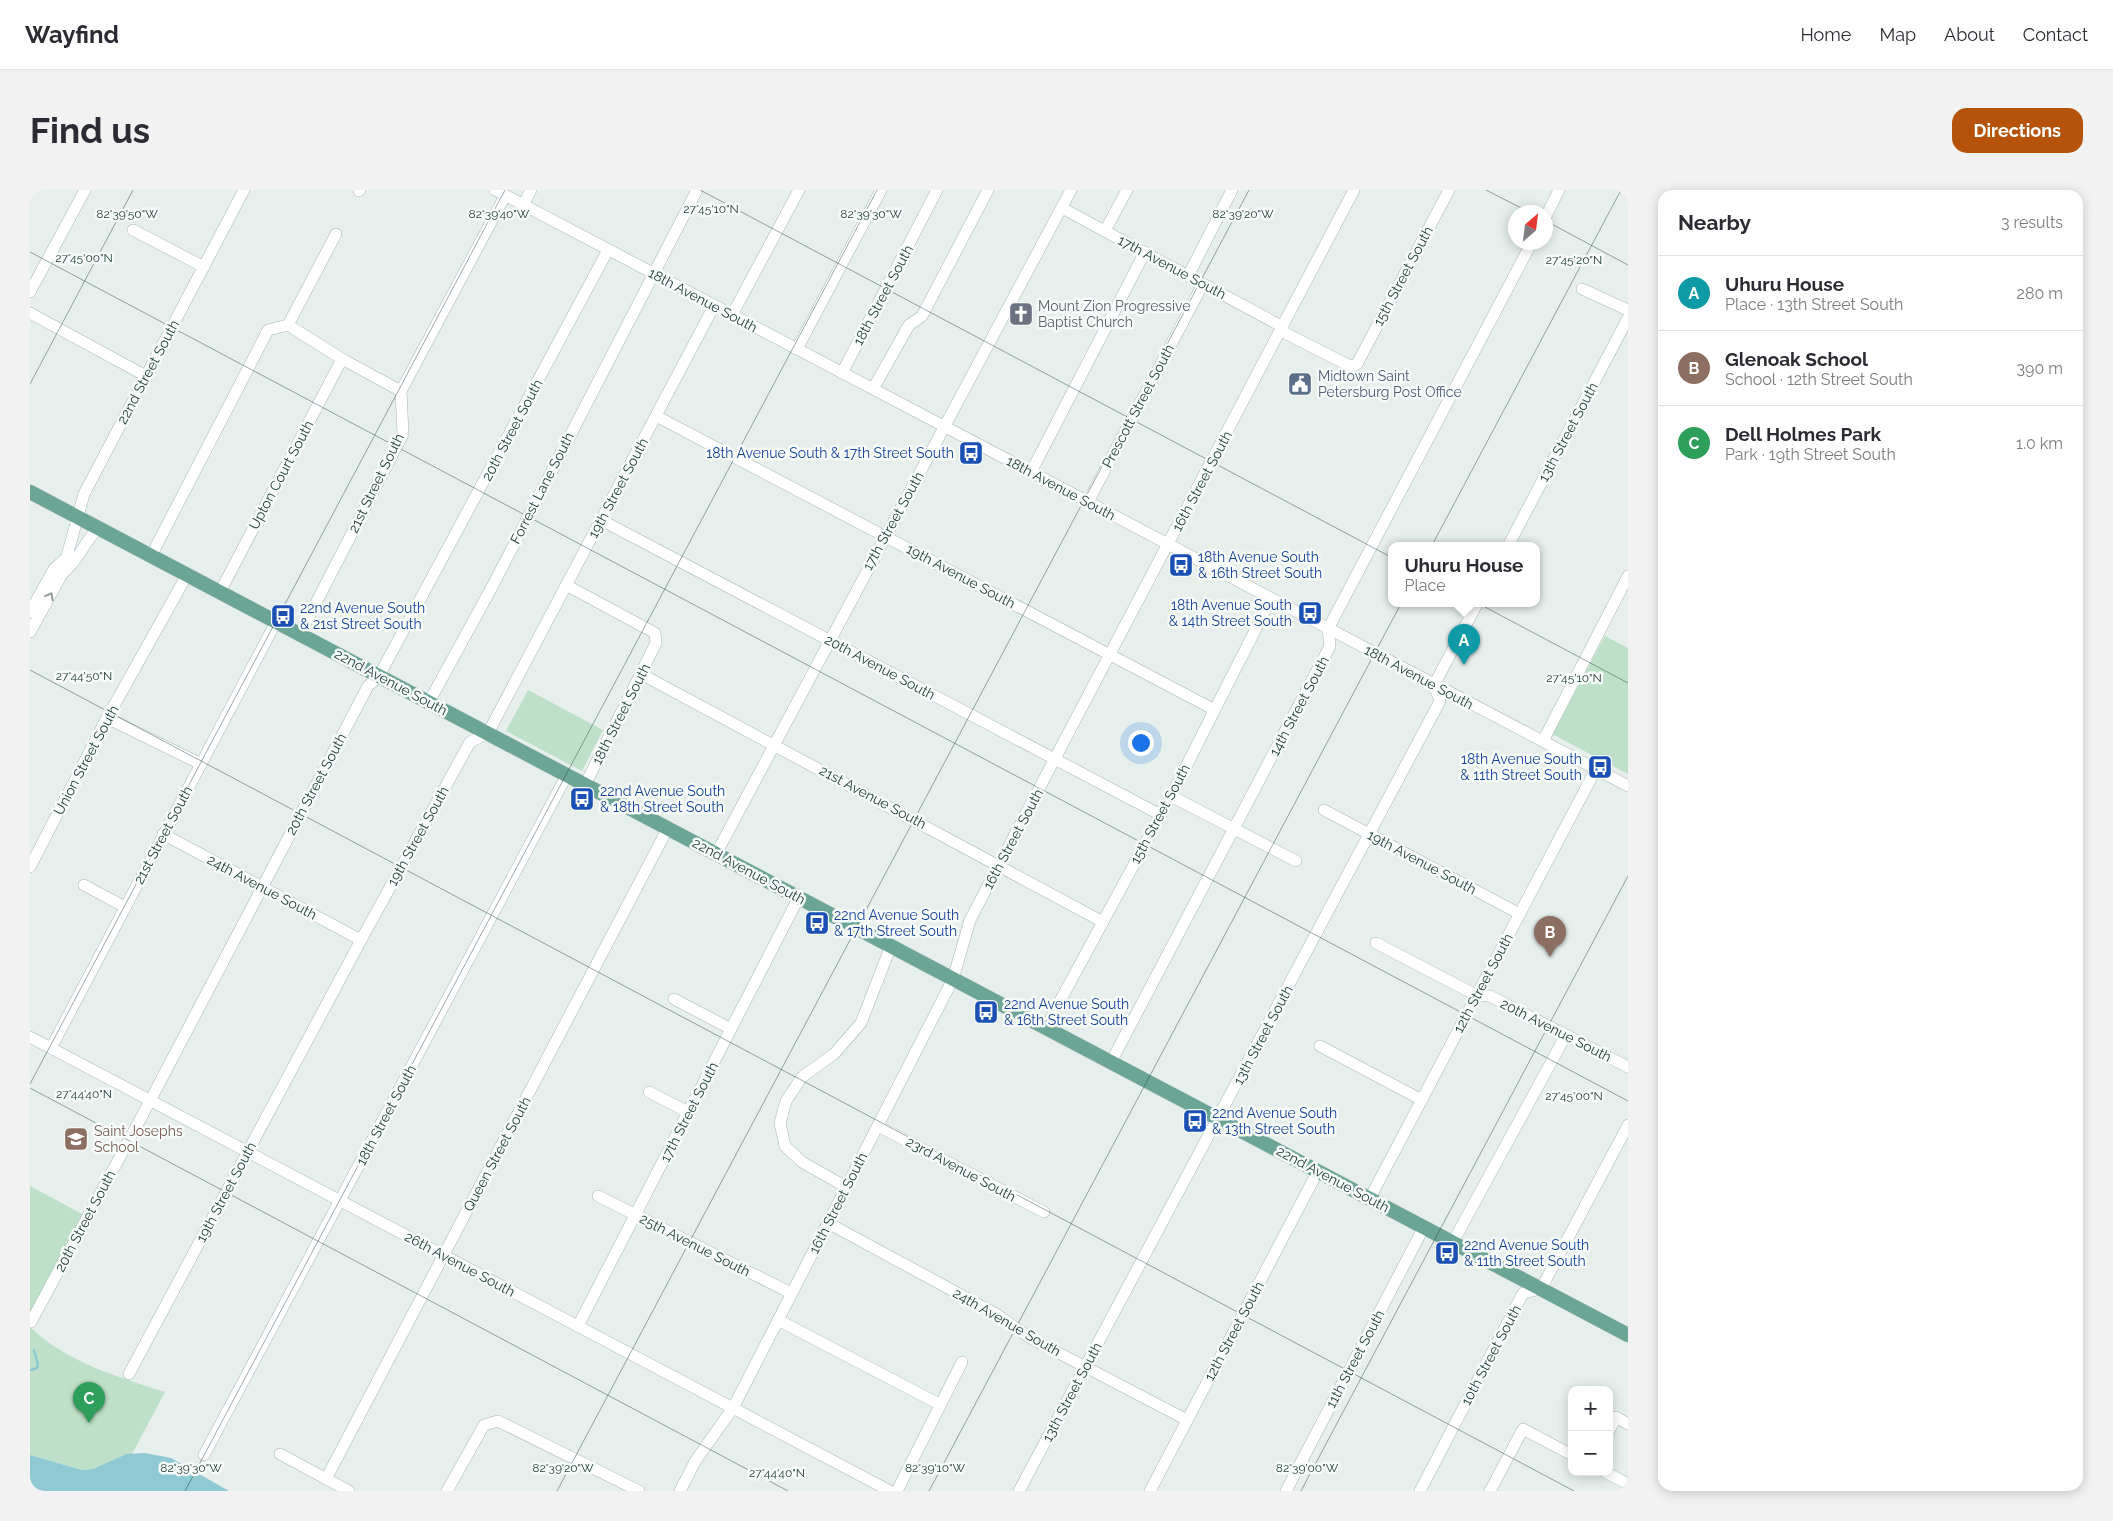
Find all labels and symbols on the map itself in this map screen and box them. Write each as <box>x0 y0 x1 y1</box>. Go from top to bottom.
text: 27°45'10"N <box>683 202 739 216</box>
north arrow <box>1508 205 1553 250</box>
text: 82°39'50"W <box>96 207 158 221</box>
text: 82°39'40"W <box>469 207 530 221</box>
text: 82°39'30"W <box>840 207 902 221</box>
text: 82°39'20"W <box>1212 207 1274 221</box>
street label: 15th Street South <box>1370 223 1436 329</box>
street label: 17th Avenue South <box>1115 232 1229 302</box>
street label: 18th Street South <box>850 242 916 348</box>
text: 27°45'00"N <box>55 251 113 265</box>
text: 27°45'20"N <box>1546 253 1602 267</box>
street label: 18th Avenue South <box>646 265 760 335</box>
place label: Mount Zion Progressive Baptist Church <box>1038 298 1190 330</box>
church icon: Mount Zion Progressive Baptist Church <box>1008 301 1034 327</box>
street label: 22nd Street South <box>114 317 182 427</box>
street label: Prescott Street South <box>1099 342 1177 470</box>
place label: Midtown Saint Petersburg Post Office <box>1318 368 1462 400</box>
public building icon: Midtown Saint Petersburg Post Office <box>1287 371 1313 397</box>
street label: 20th Street South <box>478 377 546 483</box>
street label: 13th Street South <box>1535 380 1601 484</box>
street label: Upton Court South <box>246 418 316 532</box>
street label: 16th Street South <box>1169 428 1235 534</box>
street label: Forrest Lane South <box>507 430 577 546</box>
street label: 21st Street South <box>345 431 407 535</box>
street label: 19th Street South <box>585 435 651 541</box>
bus stop icon: 18th Avenue South & 17th Street South <box>958 440 984 466</box>
place label: 18th Avenue South & 17th Street South <box>706 445 954 461</box>
street label: 18th Avenue South <box>1004 453 1118 523</box>
street label: 17th Street South <box>859 469 927 573</box>
street label: 19th Avenue South <box>904 541 1018 611</box>
place label: 18th Avenue South & 16th Street South <box>1198 549 1322 581</box>
bus stop icon: 18th Avenue South & 16th Street South <box>1168 552 1194 578</box>
one-way arrow <box>43 593 53 602</box>
place label: 18th Avenue South & 14th Street South <box>1169 597 1292 629</box>
place label: 22nd Avenue South & 21st Street South <box>300 600 425 632</box>
bus stop icon: 18th Avenue South & 14th Street South <box>1297 600 1323 626</box>
bus stop icon: 22nd Avenue South & 21st Street South <box>270 603 296 629</box>
pin: A <box>1448 624 1480 665</box>
street label: 20th Avenue South <box>822 631 938 703</box>
street label: 18th Avenue South <box>1361 641 1477 713</box>
street label: 22nd Avenue South <box>332 646 450 718</box>
street label: 14th Street South <box>1266 653 1332 759</box>
street label: 18th Street South <box>589 661 653 767</box>
text: 27°44'50"N <box>56 669 112 683</box>
text: 27°45'10"N <box>1546 671 1602 685</box>
street label: Union Street South <box>50 702 122 818</box>
your location <box>1128 730 1154 756</box>
street label: 20th Street South <box>282 731 350 837</box>
place label: 18th Avenue South & 11th Street South <box>1460 751 1582 783</box>
bus stop icon: 18th Avenue South & 11th Street South <box>1587 754 1613 780</box>
street label: 15th Street South <box>1127 761 1193 867</box>
street label: 21st Avenue South <box>817 762 929 832</box>
street label: 21st Street South <box>130 783 196 887</box>
place label: 22nd Avenue South & 18th Street South <box>600 783 725 815</box>
street label: 19th Street South <box>384 784 452 888</box>
bus stop icon: 22nd Avenue South & 18th Street South <box>569 786 595 812</box>
street label: 16th Street South <box>980 786 1046 892</box>
street label: 19th Avenue South <box>1365 827 1479 897</box>
street label: 22nd Avenue South <box>690 835 808 907</box>
street label: 24th Avenue South <box>205 851 319 923</box>
place label: 22nd Avenue South & 17th Street South <box>834 907 959 939</box>
bus stop icon: 22nd Avenue South & 17th Street South <box>804 910 830 936</box>
pin: B <box>1534 916 1566 957</box>
street label: 12th Street South <box>1450 931 1516 1035</box>
street label: 13th Street South <box>1230 983 1296 1087</box>
street label: 20th Avenue South <box>1498 995 1614 1065</box>
place label: 22nd Avenue South & 16th Street South <box>1004 996 1129 1028</box>
bus stop icon: 22nd Avenue South & 16th Street South <box>973 999 999 1025</box>
street label: 17th Street South <box>657 1059 721 1165</box>
street label: 18th Street South <box>353 1062 419 1168</box>
text: 27°44'40"N <box>56 1087 112 1101</box>
text: 27°45'00"N <box>1545 1089 1603 1103</box>
street label: Queen Street South <box>460 1094 534 1214</box>
place label: 22nd Avenue South & 13th Street South <box>1212 1105 1337 1137</box>
bus stop icon: 22nd Avenue South & 13th Street South <box>1182 1108 1208 1134</box>
place label: Saint Josephs School <box>94 1123 183 1155</box>
school or university icon: Saint Josephs School <box>63 1126 89 1152</box>
street label: 23rd Avenue South <box>903 1133 1019 1205</box>
street label: 19th Street South <box>193 1139 259 1245</box>
street label: 22nd Avenue South <box>1274 1143 1392 1215</box>
street label: 16th Street South <box>806 1150 870 1256</box>
street label: 20th Street South <box>51 1168 119 1274</box>
street label: 25th Avenue South <box>637 1210 753 1280</box>
street label: 26th Avenue South <box>402 1228 518 1300</box>
place label: 22nd Avenue South & 11th Street South <box>1464 1237 1589 1269</box>
bus stop icon: 22nd Avenue South & 11th Street South <box>1434 1240 1460 1266</box>
street label: 12th Street South <box>1201 1279 1267 1383</box>
street label: 24th Avenue South <box>950 1285 1064 1359</box>
street label: 10th Street South <box>1458 1302 1524 1408</box>
street label: 11th Street South <box>1322 1307 1388 1411</box>
street label: 13th Street South <box>1039 1340 1105 1444</box>
pin: C <box>73 1382 105 1423</box>
text: 82°39'30"W <box>160 1461 222 1475</box>
text: 82°39'20"W <box>532 1461 594 1475</box>
text: 82°39'10"W <box>905 1461 966 1475</box>
text: 82°39'00"W <box>1276 1461 1339 1475</box>
text: 27°44'40"N <box>749 1466 805 1480</box>

